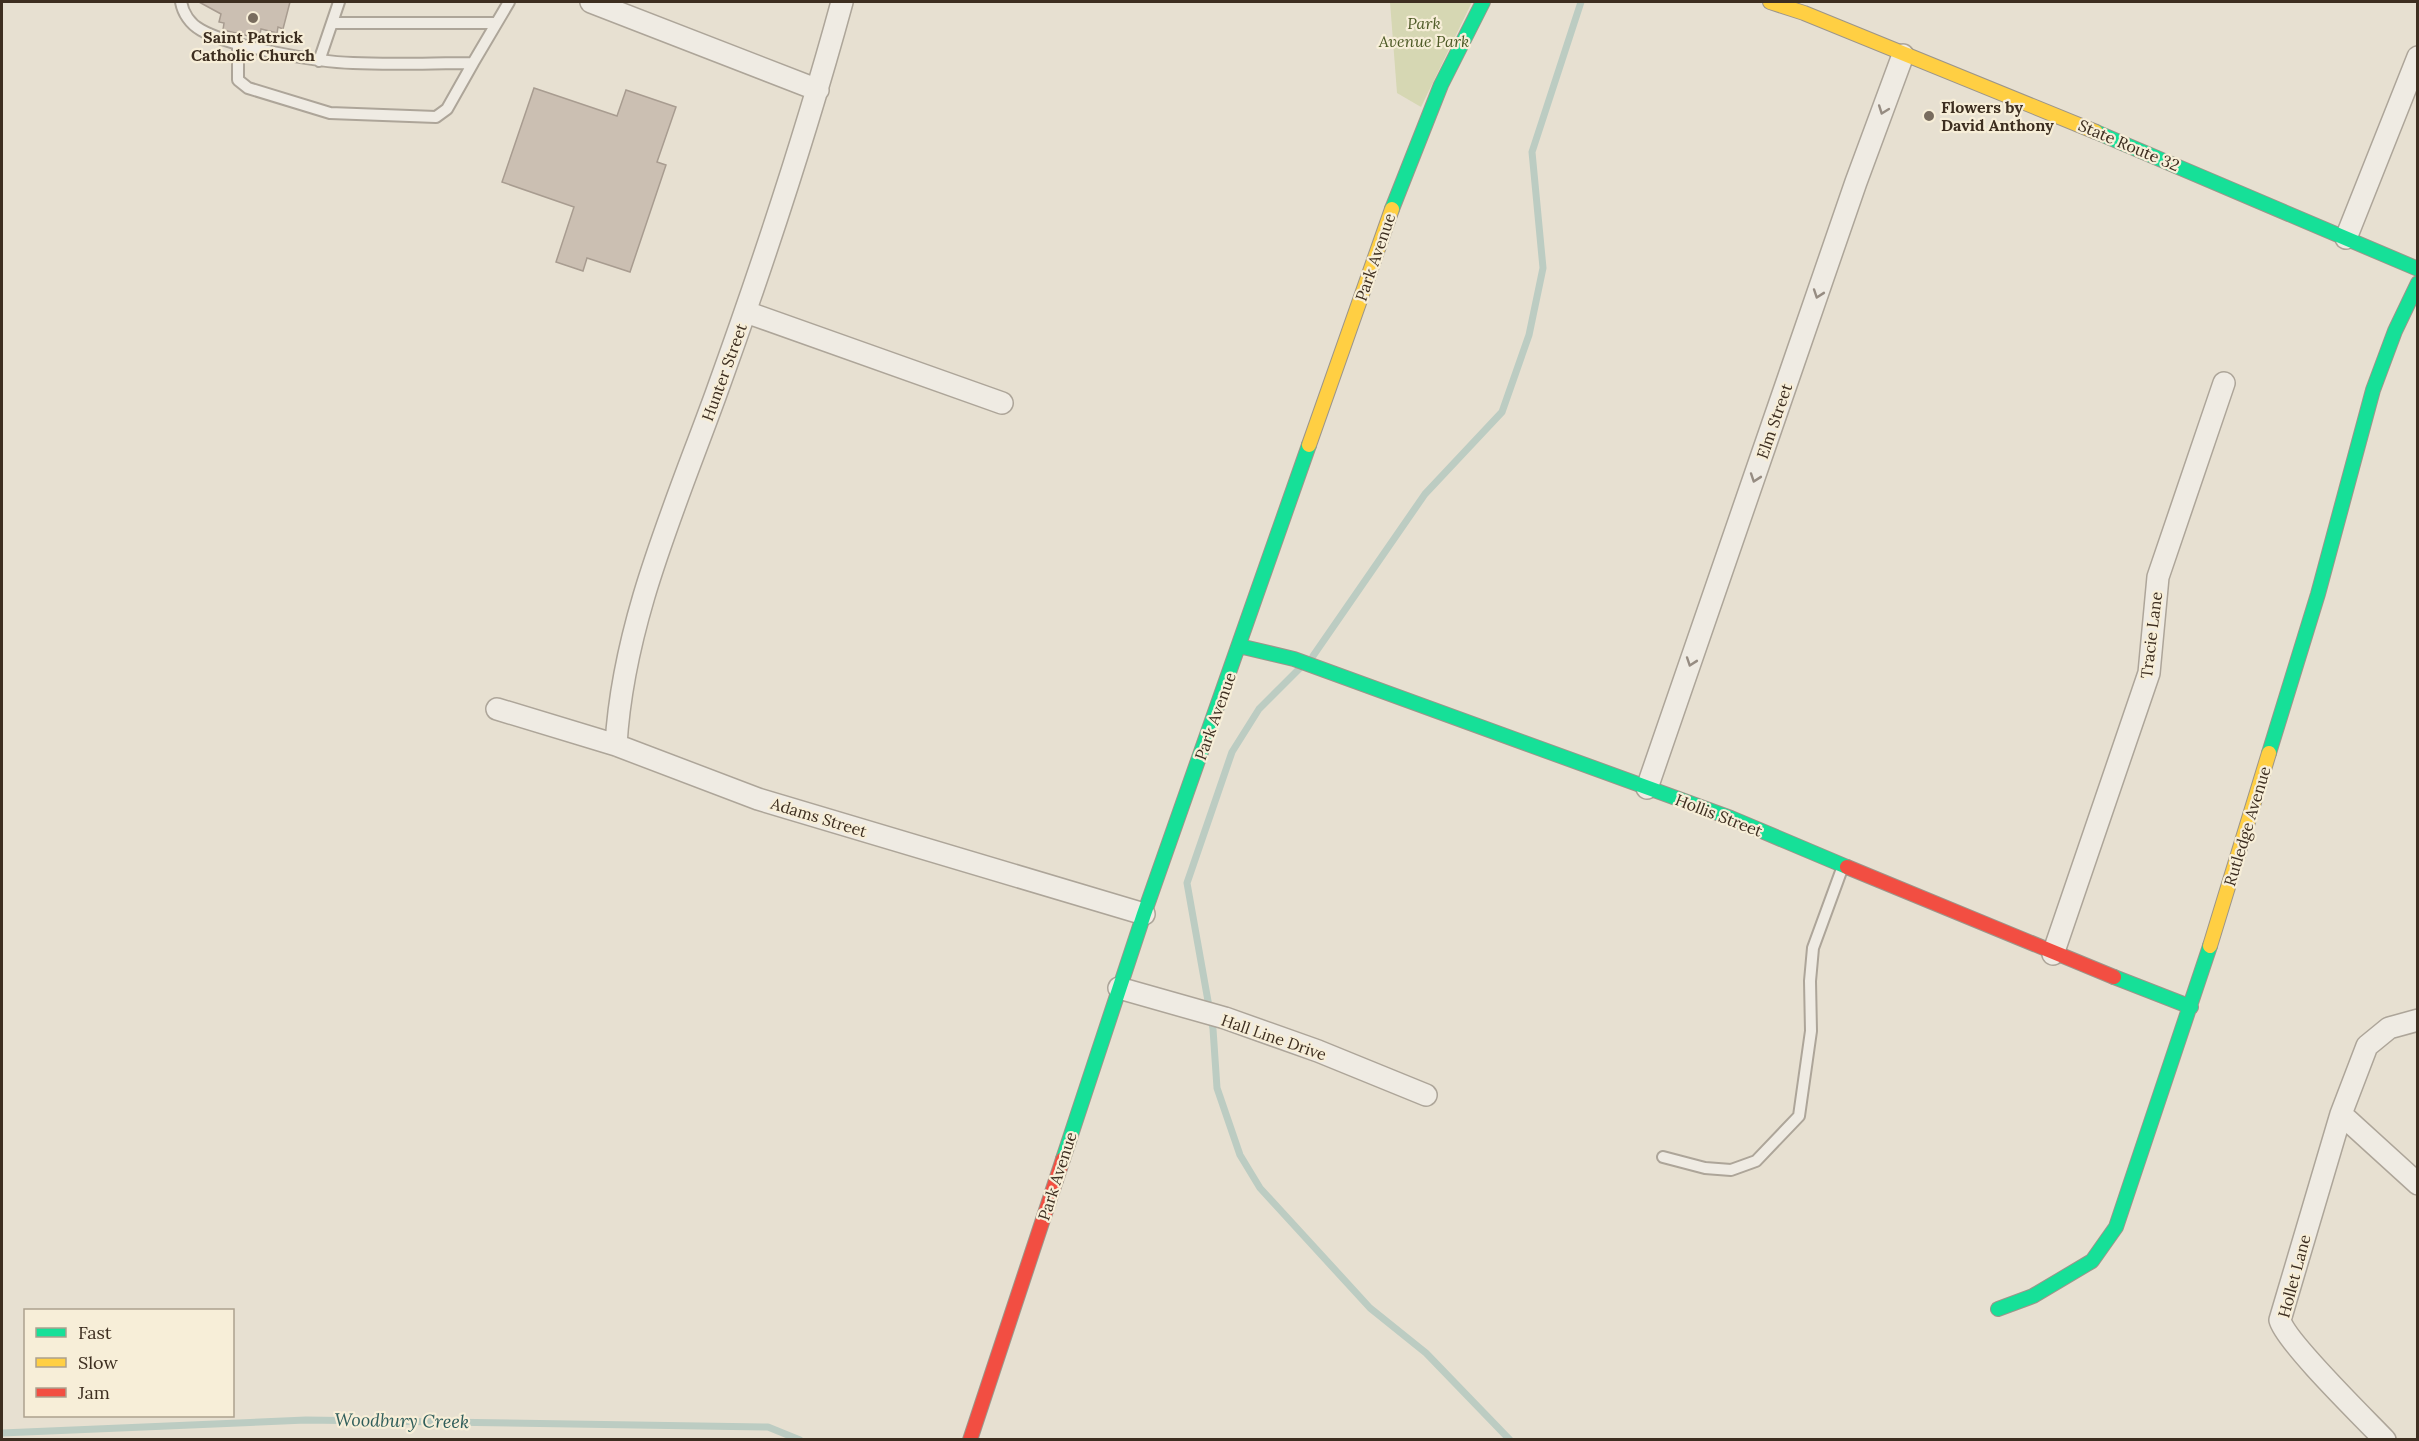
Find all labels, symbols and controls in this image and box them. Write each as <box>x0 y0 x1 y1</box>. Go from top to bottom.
marker: Saint Patrick Catholic Church <box>246 11 260 25</box>
park label: Park Avenue Park <box>1378 13 1469 51</box>
place label: Saint Patrick Catholic Church <box>191 27 315 65</box>
place label: Flowers by David Anthony <box>1941 97 2054 135</box>
one-way arrow <box>1878 104 1890 115</box>
marker: Flowers by David Anthony <box>1922 109 1936 123</box>
street label: State Route 32 <box>2075 115 2183 175</box>
street label: Park Avenue <box>1351 210 1400 304</box>
one-way arrow <box>1813 288 1825 298</box>
street label: Hunter Street <box>697 320 751 424</box>
street label: Elm Street <box>1752 380 1796 461</box>
one-way arrow <box>1749 472 1762 483</box>
street label: Tracie Lane <box>2136 590 2166 679</box>
one-way arrow <box>1686 656 1698 667</box>
street label: Park Avenue <box>1190 669 1240 763</box>
street label: Rutledge Avenue <box>2219 763 2275 888</box>
street label: Hollis Street <box>1673 789 1766 841</box>
street label: Adams Street <box>768 793 870 841</box>
street label: Hall Line Drive <box>1219 1010 1330 1064</box>
street label: Park Avenue <box>1033 1129 1081 1223</box>
street label: Hollet Lane <box>2273 1232 2315 1320</box>
legend <box>24 1309 234 1417</box>
text: Fast <box>78 1321 112 1344</box>
text: Slow <box>78 1351 118 1374</box>
text: Jam <box>77 1381 110 1404</box>
water label: Woodbury Creek <box>334 1408 470 1433</box>

